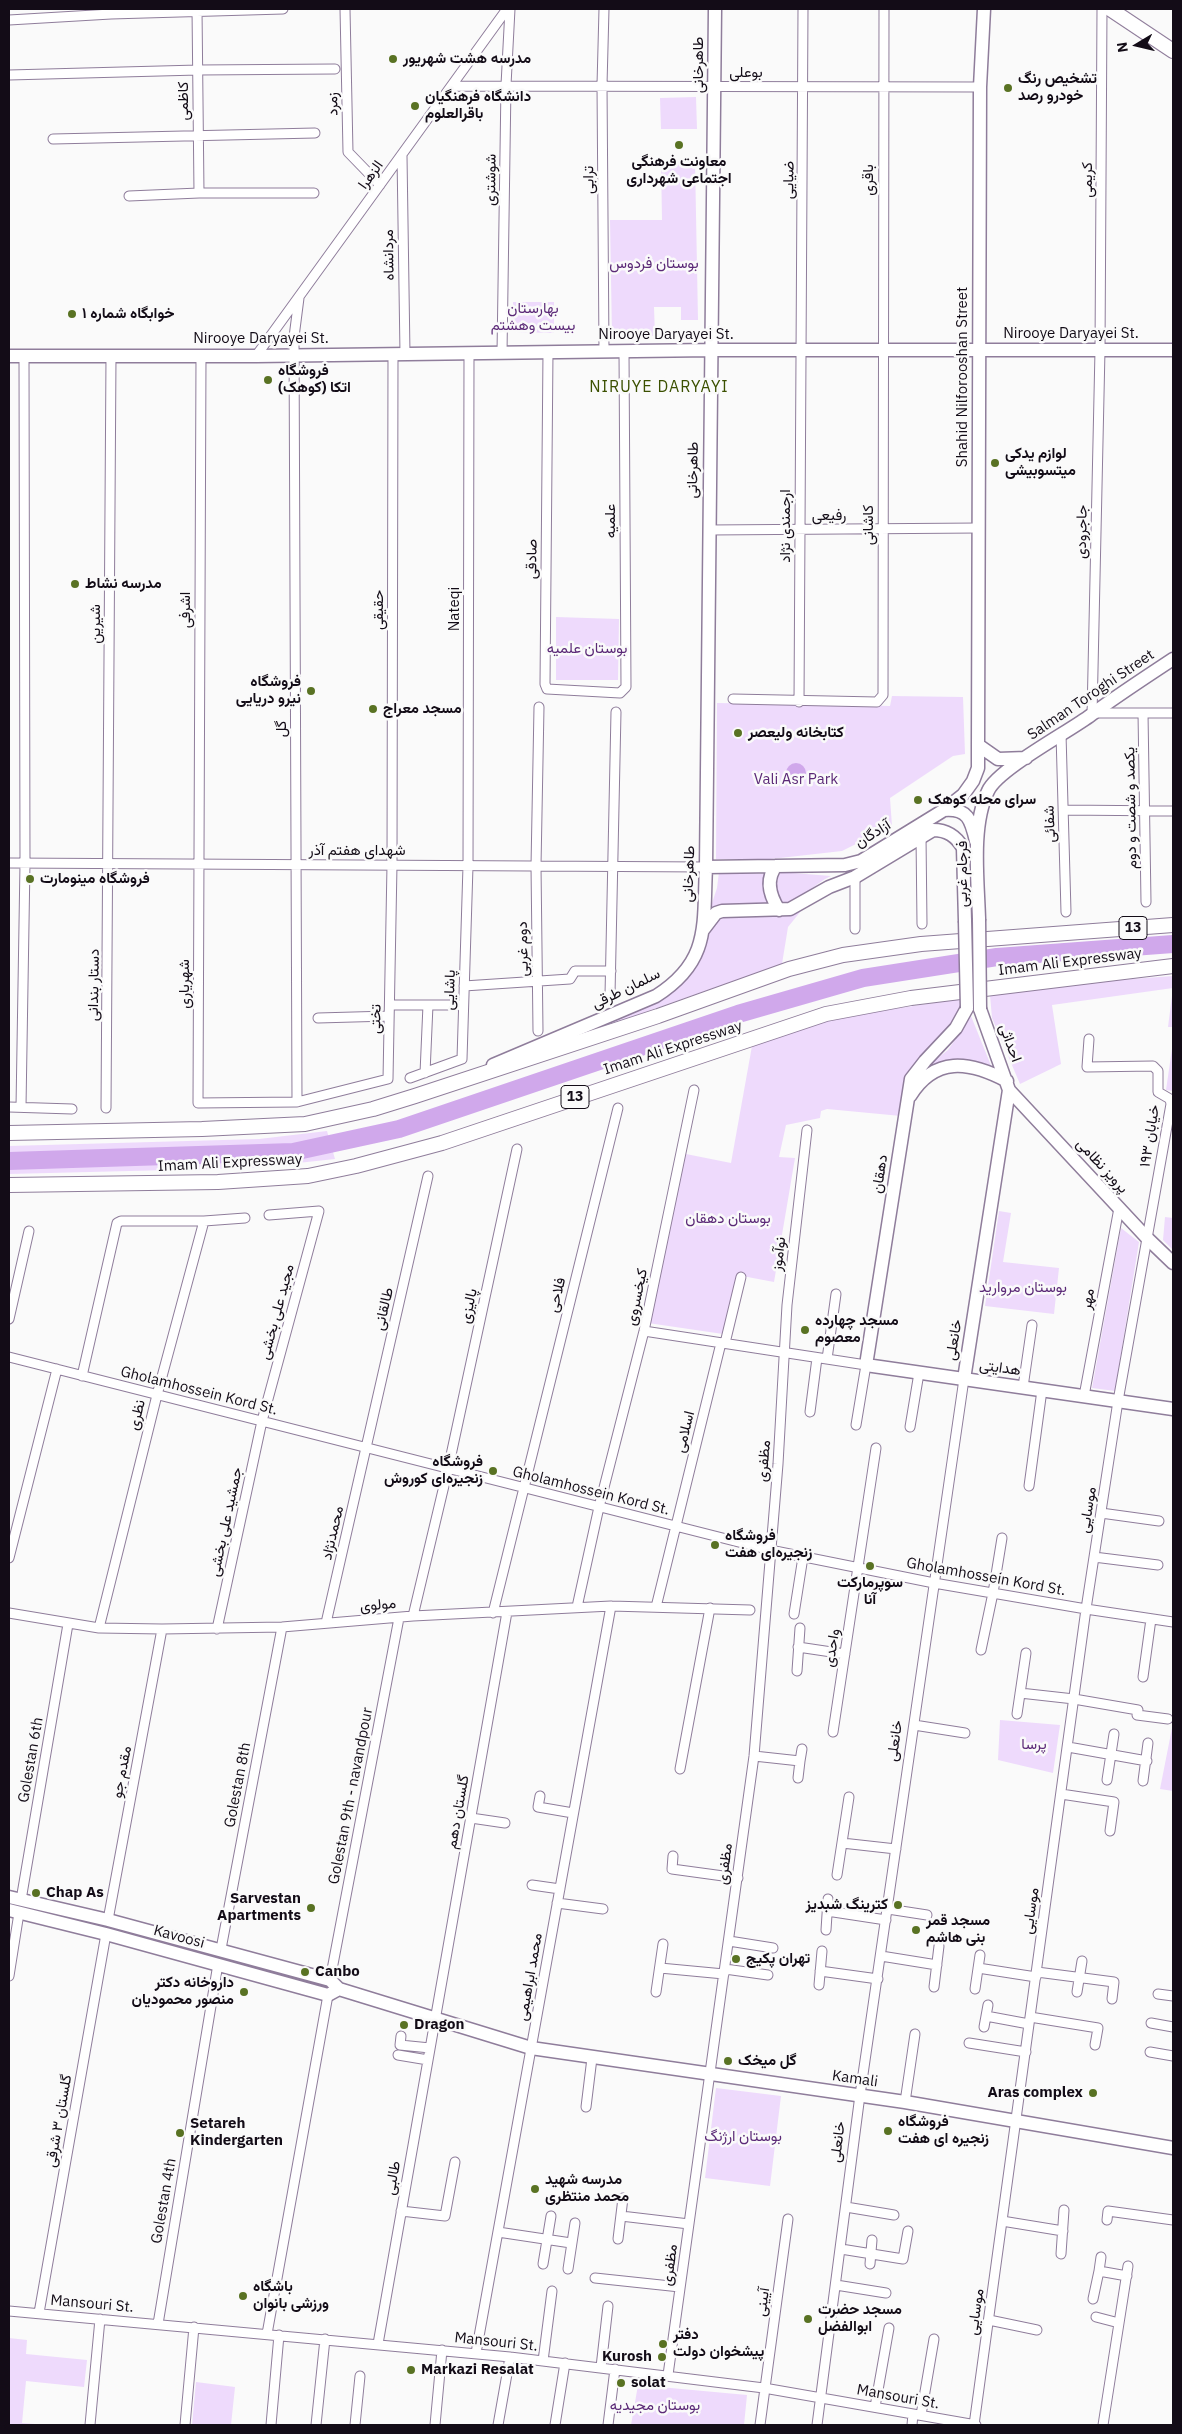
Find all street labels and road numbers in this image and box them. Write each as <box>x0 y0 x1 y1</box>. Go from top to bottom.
street label: طاهرخانی <box>690 37 708 93</box>
street label: بوعلی <box>729 64 763 82</box>
street label: کاظمی <box>175 82 193 120</box>
street label: زمرد <box>324 92 342 116</box>
street label: شوشتری <box>482 154 500 206</box>
street label: الزهرا <box>355 157 387 193</box>
street label: ضیایی <box>780 161 798 199</box>
street label: کریمی <box>1079 162 1097 198</box>
street label: باقری <box>860 164 878 196</box>
street label: ترابی <box>580 166 598 194</box>
street label: مردانشاه <box>380 229 398 281</box>
street label: Shahid Nilforooshan Street <box>954 287 972 467</box>
street label: Nirooye Daryayei St. <box>1003 325 1139 343</box>
street label: Nirooye Daryayei St. <box>598 326 734 344</box>
street label: Nirooye Daryayei St. <box>193 330 329 348</box>
street label: طاهرخانی <box>684 441 702 499</box>
street label: ارجمندی نژاد <box>777 489 795 563</box>
street label: علمیه <box>602 504 620 538</box>
street label: کاشانی <box>860 505 878 545</box>
street label: جاجرودی <box>1073 505 1091 559</box>
street label: رفیعی <box>812 507 846 525</box>
street label: صادقی <box>523 539 541 579</box>
street label: Nateqi <box>446 587 464 631</box>
street label: حقیقی <box>370 590 388 630</box>
street label: اشرفی <box>177 592 195 628</box>
street label: شیرین <box>87 604 105 644</box>
street label: Salman Toroghi Street <box>1024 646 1158 744</box>
street label: گل <box>273 721 291 737</box>
street label: یکصد و شصت و دوم <box>1121 747 1141 869</box>
street label: شفائی <box>1040 805 1060 843</box>
street label: آزادگان <box>852 816 894 852</box>
street label: فرجام غربی <box>954 841 972 907</box>
street label: شهدای هفتم آذر <box>309 842 405 860</box>
street label: طاهرخانی <box>679 845 699 903</box>
road number: 13 <box>1119 916 1147 940</box>
street label: دوم غربی <box>514 921 532 977</box>
street label: Imam Ali Expressway <box>997 944 1143 980</box>
street label: دستار بندانی <box>84 949 104 1021</box>
street label: شهریاری <box>176 959 194 1009</box>
street label: سلمان طرقی <box>589 965 663 1013</box>
street label: پاشایی <box>440 969 460 1011</box>
street label: تختی <box>367 1004 385 1034</box>
street label: Imam Ali Expressway <box>601 1017 745 1079</box>
street label: احداثی <box>995 1021 1025 1065</box>
road number: 13 <box>561 1086 589 1108</box>
street label: خیابان ۱۹۳ <box>1136 1104 1164 1168</box>
street label: پرویز نظامی <box>1072 1135 1132 1197</box>
street label: Imam Ali Expressway <box>157 1150 303 1176</box>
street label: دهقان <box>868 1153 892 1195</box>
street label: نوآموز <box>768 1236 790 1272</box>
street label: مجید علی بخشی <box>256 1262 298 1362</box>
street label: کیخسروی <box>622 1267 652 1327</box>
street label: فلاحی <box>544 1276 570 1314</box>
street label: طالقانی <box>370 1286 398 1332</box>
street label: پالیزی <box>457 1287 481 1325</box>
street label: مهر <box>1077 1287 1099 1311</box>
street label: خانعلی <box>942 1318 966 1362</box>
street label: هدایتی <box>978 1356 1022 1380</box>
street label: Gholamhossein Kord St. <box>119 1363 279 1419</box>
street label: نظری <box>125 1398 149 1432</box>
street label: اسلامی <box>671 1409 699 1455</box>
street label: مظفری <box>753 1439 775 1483</box>
street label: Gholamhossein Kord St. <box>511 1463 671 1519</box>
street label: جمشید علی بخشی <box>206 1466 246 1578</box>
street label: موسایی <box>1075 1485 1101 1535</box>
street label: محمدنژاد <box>318 1504 348 1562</box>
street label: Gholamhossein Kord St. <box>905 1554 1067 1600</box>
street label: مولوی <box>359 1594 397 1616</box>
street label: واحدی <box>820 1627 844 1669</box>
street label: Golestan 9th - navandpour <box>325 1706 377 1886</box>
street label: Golestan 6th <box>15 1716 47 1804</box>
street label: خانعلی <box>883 1719 907 1763</box>
street label: Golestan 8th <box>221 1741 255 1829</box>
street label: مقدم جو <box>108 1744 136 1800</box>
street label: گلستان دهم <box>443 1774 473 1850</box>
street label: مظفری <box>714 1842 736 1886</box>
street label: موسایی <box>1019 1887 1043 1935</box>
street label: Kavoosi <box>151 1922 207 1952</box>
street label: محمد ابراهیمی <box>513 1932 547 2022</box>
street label: Kamali <box>831 2067 879 2091</box>
street label: گلستان ۳ شرقی <box>42 2073 76 2169</box>
street label: خانعلی <box>827 2120 849 2164</box>
street label: Golestan 4th <box>148 2157 180 2245</box>
street label: طالبی <box>381 2160 405 2196</box>
street label: مظفری <box>658 2243 682 2287</box>
street label: آیینی <box>752 2286 774 2318</box>
street label: موسایی <box>964 2288 988 2336</box>
street label: Mansouri St. <box>49 2291 135 2317</box>
street label: Mansouri St. <box>453 2329 539 2355</box>
street label: Mansouri St. <box>855 2381 941 2413</box>

